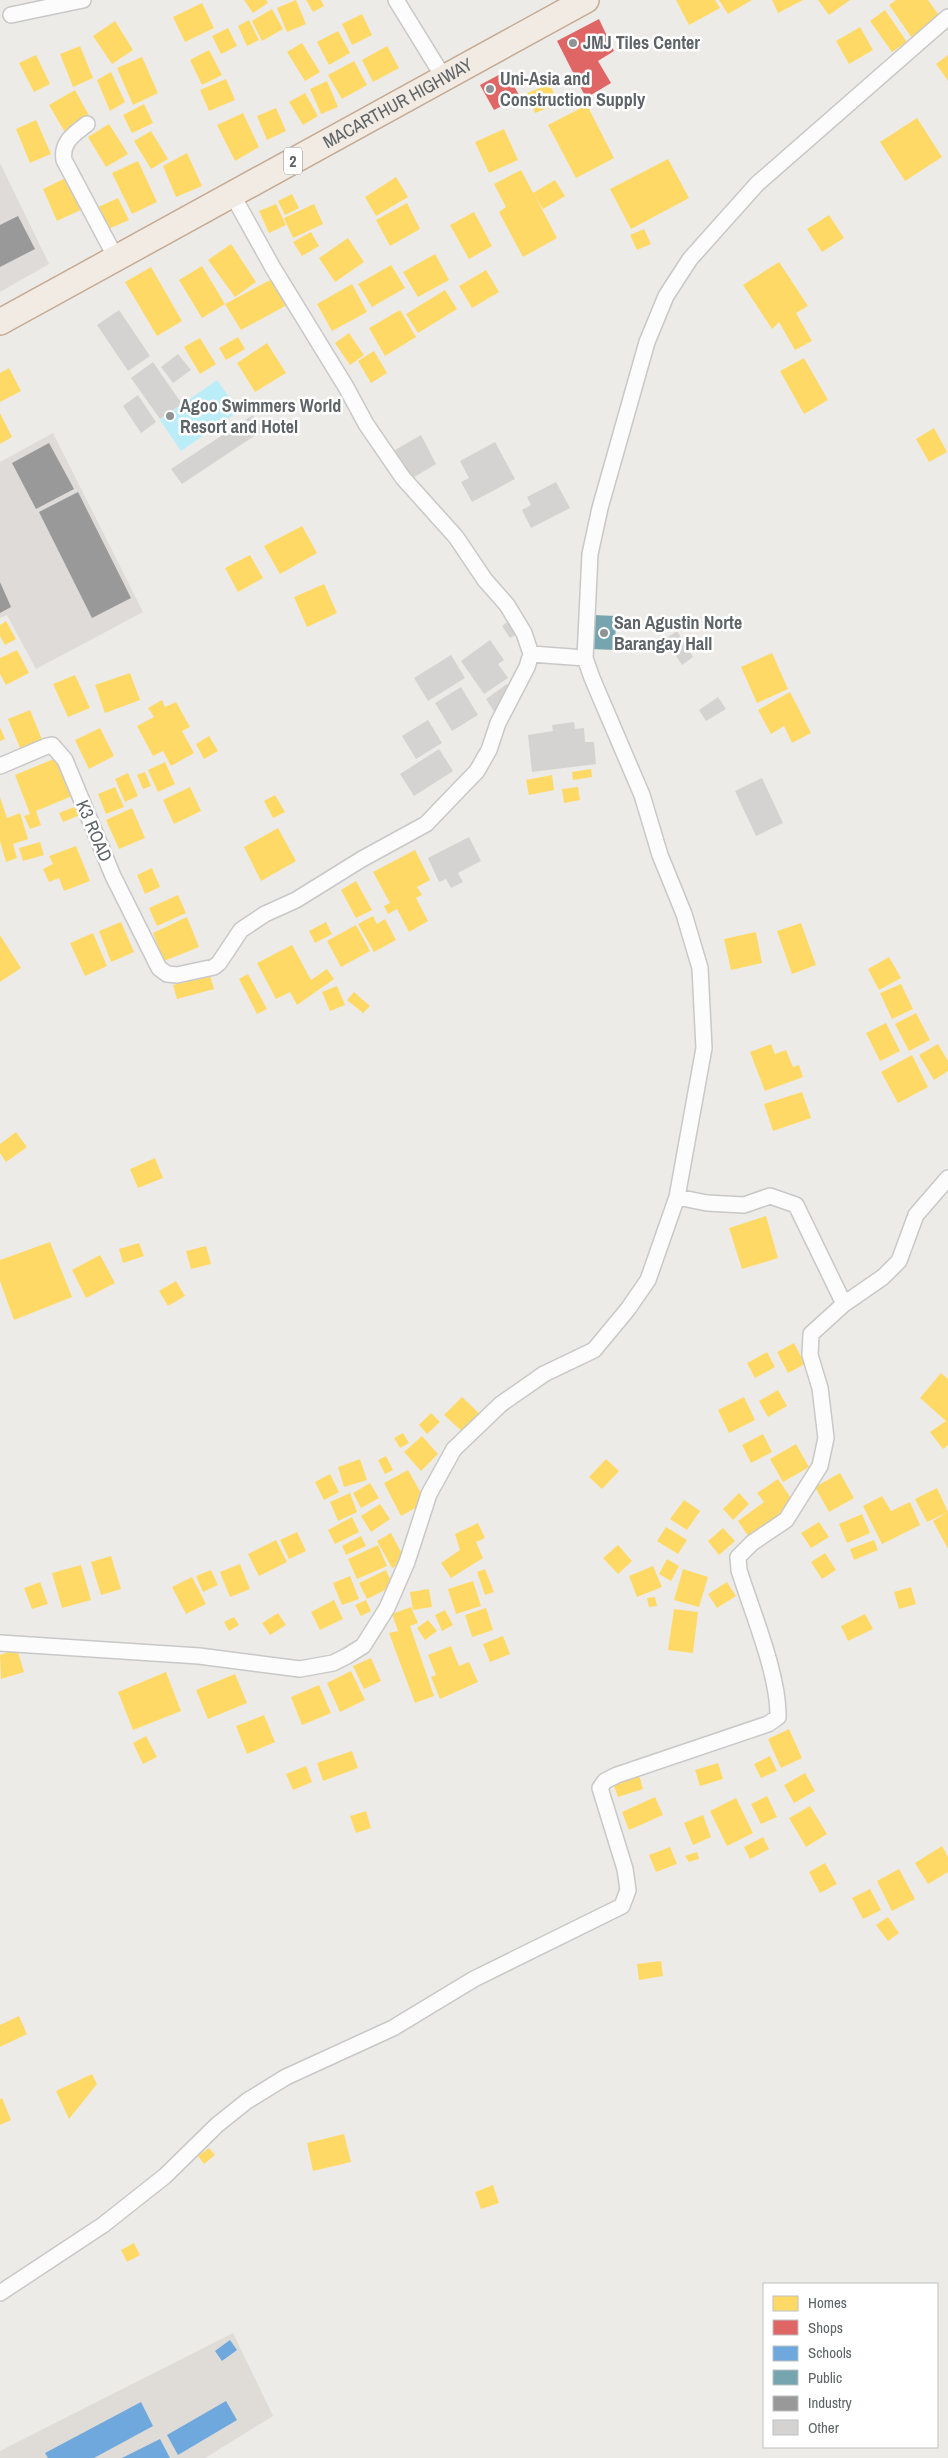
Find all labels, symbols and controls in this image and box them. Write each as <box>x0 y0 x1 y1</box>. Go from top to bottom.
place label: JMJ Tiles Center <box>583 30 700 55</box>
marker: JMJ Tiles Center <box>567 37 579 49</box>
street label: MACARTHUR HIGHWAY <box>318 52 477 154</box>
place label: Uni-Asia and Construction Supply <box>500 66 646 112</box>
marker: Uni-Asia and Construction Supply <box>484 83 496 95</box>
road number: 2 <box>284 148 302 175</box>
place label: Agoo Swimmers World Resort and Hotel <box>180 393 341 439</box>
marker: Agoo Swimmers World Resort and Hotel <box>164 410 176 422</box>
place label: San Agustin Norte Barangay Hall <box>614 610 742 656</box>
marker: San Agustin Norte Barangay Hall <box>598 627 610 639</box>
street label: K3 ROAD <box>70 796 119 866</box>
legend <box>763 2283 938 2448</box>
text: Homes <box>808 2292 847 2313</box>
text: Shops <box>808 2317 843 2338</box>
text: Schools <box>808 2342 852 2363</box>
text: Public <box>808 2367 842 2388</box>
text: Industry <box>808 2392 853 2413</box>
text: Other <box>808 2417 839 2438</box>

